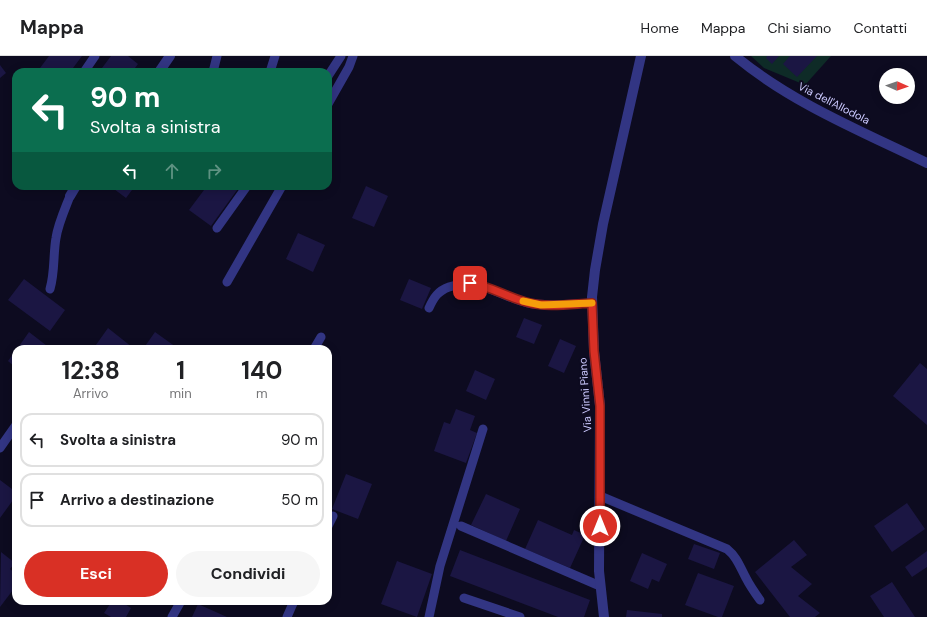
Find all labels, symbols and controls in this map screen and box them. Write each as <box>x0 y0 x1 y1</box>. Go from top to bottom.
text: Mappa <box>20 15 84 40</box>
text: Home <box>641 19 679 37</box>
text: Mappa <box>701 19 745 37</box>
text: Chi siamo <box>767 19 831 37</box>
text: Contatti <box>853 19 907 37</box>
north arrow <box>879 68 915 104</box>
map controls <box>879 68 915 104</box>
text: 90 m <box>90 79 160 116</box>
street label: Via dell'Allodola <box>796 79 872 127</box>
icon: left <box>24 84 76 136</box>
text: Svolta a sinistra <box>90 115 221 139</box>
icon: left <box>119 160 141 182</box>
icon: ahead <box>161 160 183 182</box>
icon: right <box>203 160 225 182</box>
pin <box>453 266 487 300</box>
icon: arrive <box>459 272 481 294</box>
text: 12:38 <box>62 355 120 386</box>
text: 1 <box>176 355 185 386</box>
text: 140 <box>241 355 282 386</box>
street label: Via Vinni Piano <box>575 357 595 433</box>
text: Arrivo <box>73 385 109 402</box>
text: min <box>169 385 192 402</box>
text: m <box>256 385 268 402</box>
icon: left <box>26 429 48 451</box>
text: Svolta a sinistra <box>60 430 176 450</box>
text: 90 m <box>281 430 318 450</box>
icon: arrive <box>26 489 48 511</box>
text: Arrivo a destinazione <box>60 490 214 510</box>
text: 50 m <box>281 490 318 510</box>
position arrow <box>579 505 621 547</box>
button: Esci <box>24 551 168 597</box>
button: Condividi <box>176 551 320 597</box>

